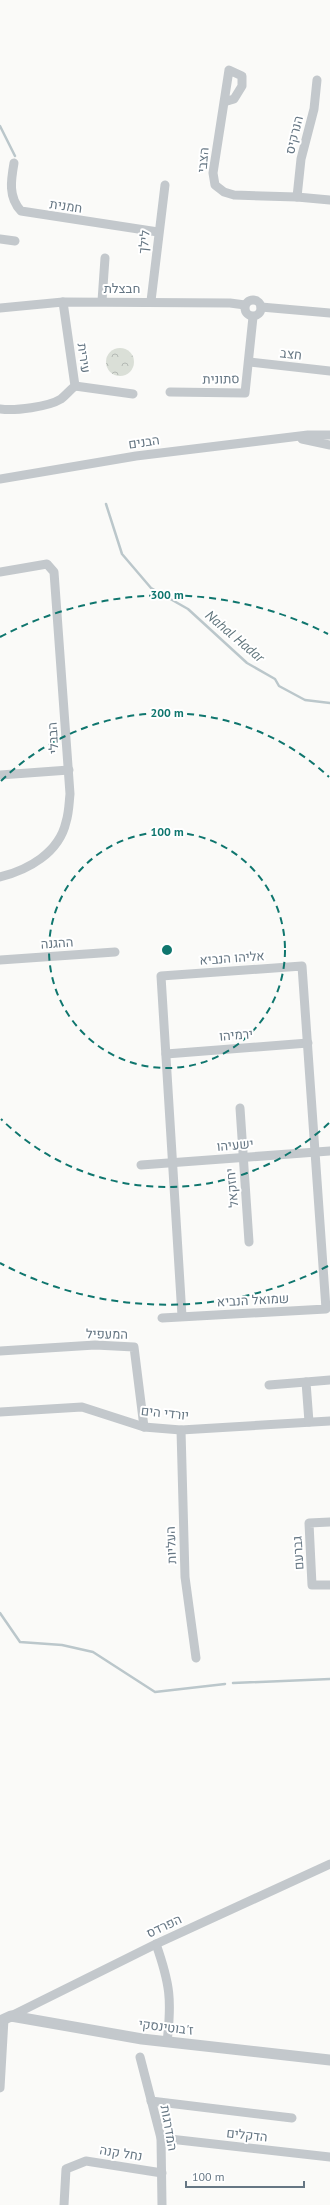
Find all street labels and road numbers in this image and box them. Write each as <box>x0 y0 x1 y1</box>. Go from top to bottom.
street label: הנרקיס <box>281 114 307 156</box>
street label: הצבי <box>193 147 213 173</box>
street label: חמנית <box>49 195 83 217</box>
street label: לילך <box>134 229 154 255</box>
street label: חבצלת <box>104 280 140 297</box>
street label: עירית <box>74 342 94 374</box>
street label: חצב <box>279 344 303 364</box>
street label: סתונית <box>202 370 240 388</box>
street label: הבנים <box>127 431 161 453</box>
street label: הבבלי <box>43 721 63 755</box>
street label: ההגנה <box>40 933 74 953</box>
street label: אליהו הנביא <box>199 947 265 969</box>
street label: ירמיהו <box>218 1025 254 1045</box>
street label: ישעיהו <box>216 1135 254 1155</box>
street label: יחזקאל <box>222 1168 242 1208</box>
street label: שמואל הנביא <box>216 1290 290 1310</box>
street label: המעפיל <box>86 1325 128 1343</box>
street label: יורדי הים <box>140 1402 190 1424</box>
street label: העליות <box>162 1526 180 1564</box>
street label: גברעם <box>289 1536 307 1570</box>
street label: הפרדס <box>144 1910 184 1942</box>
street label: ז'בוטינסקי <box>138 2015 195 2039</box>
street label: המדרגות <box>157 2104 181 2152</box>
street label: הדקלים <box>226 2124 268 2146</box>
street label: נחל קנה <box>98 2141 144 2165</box>

